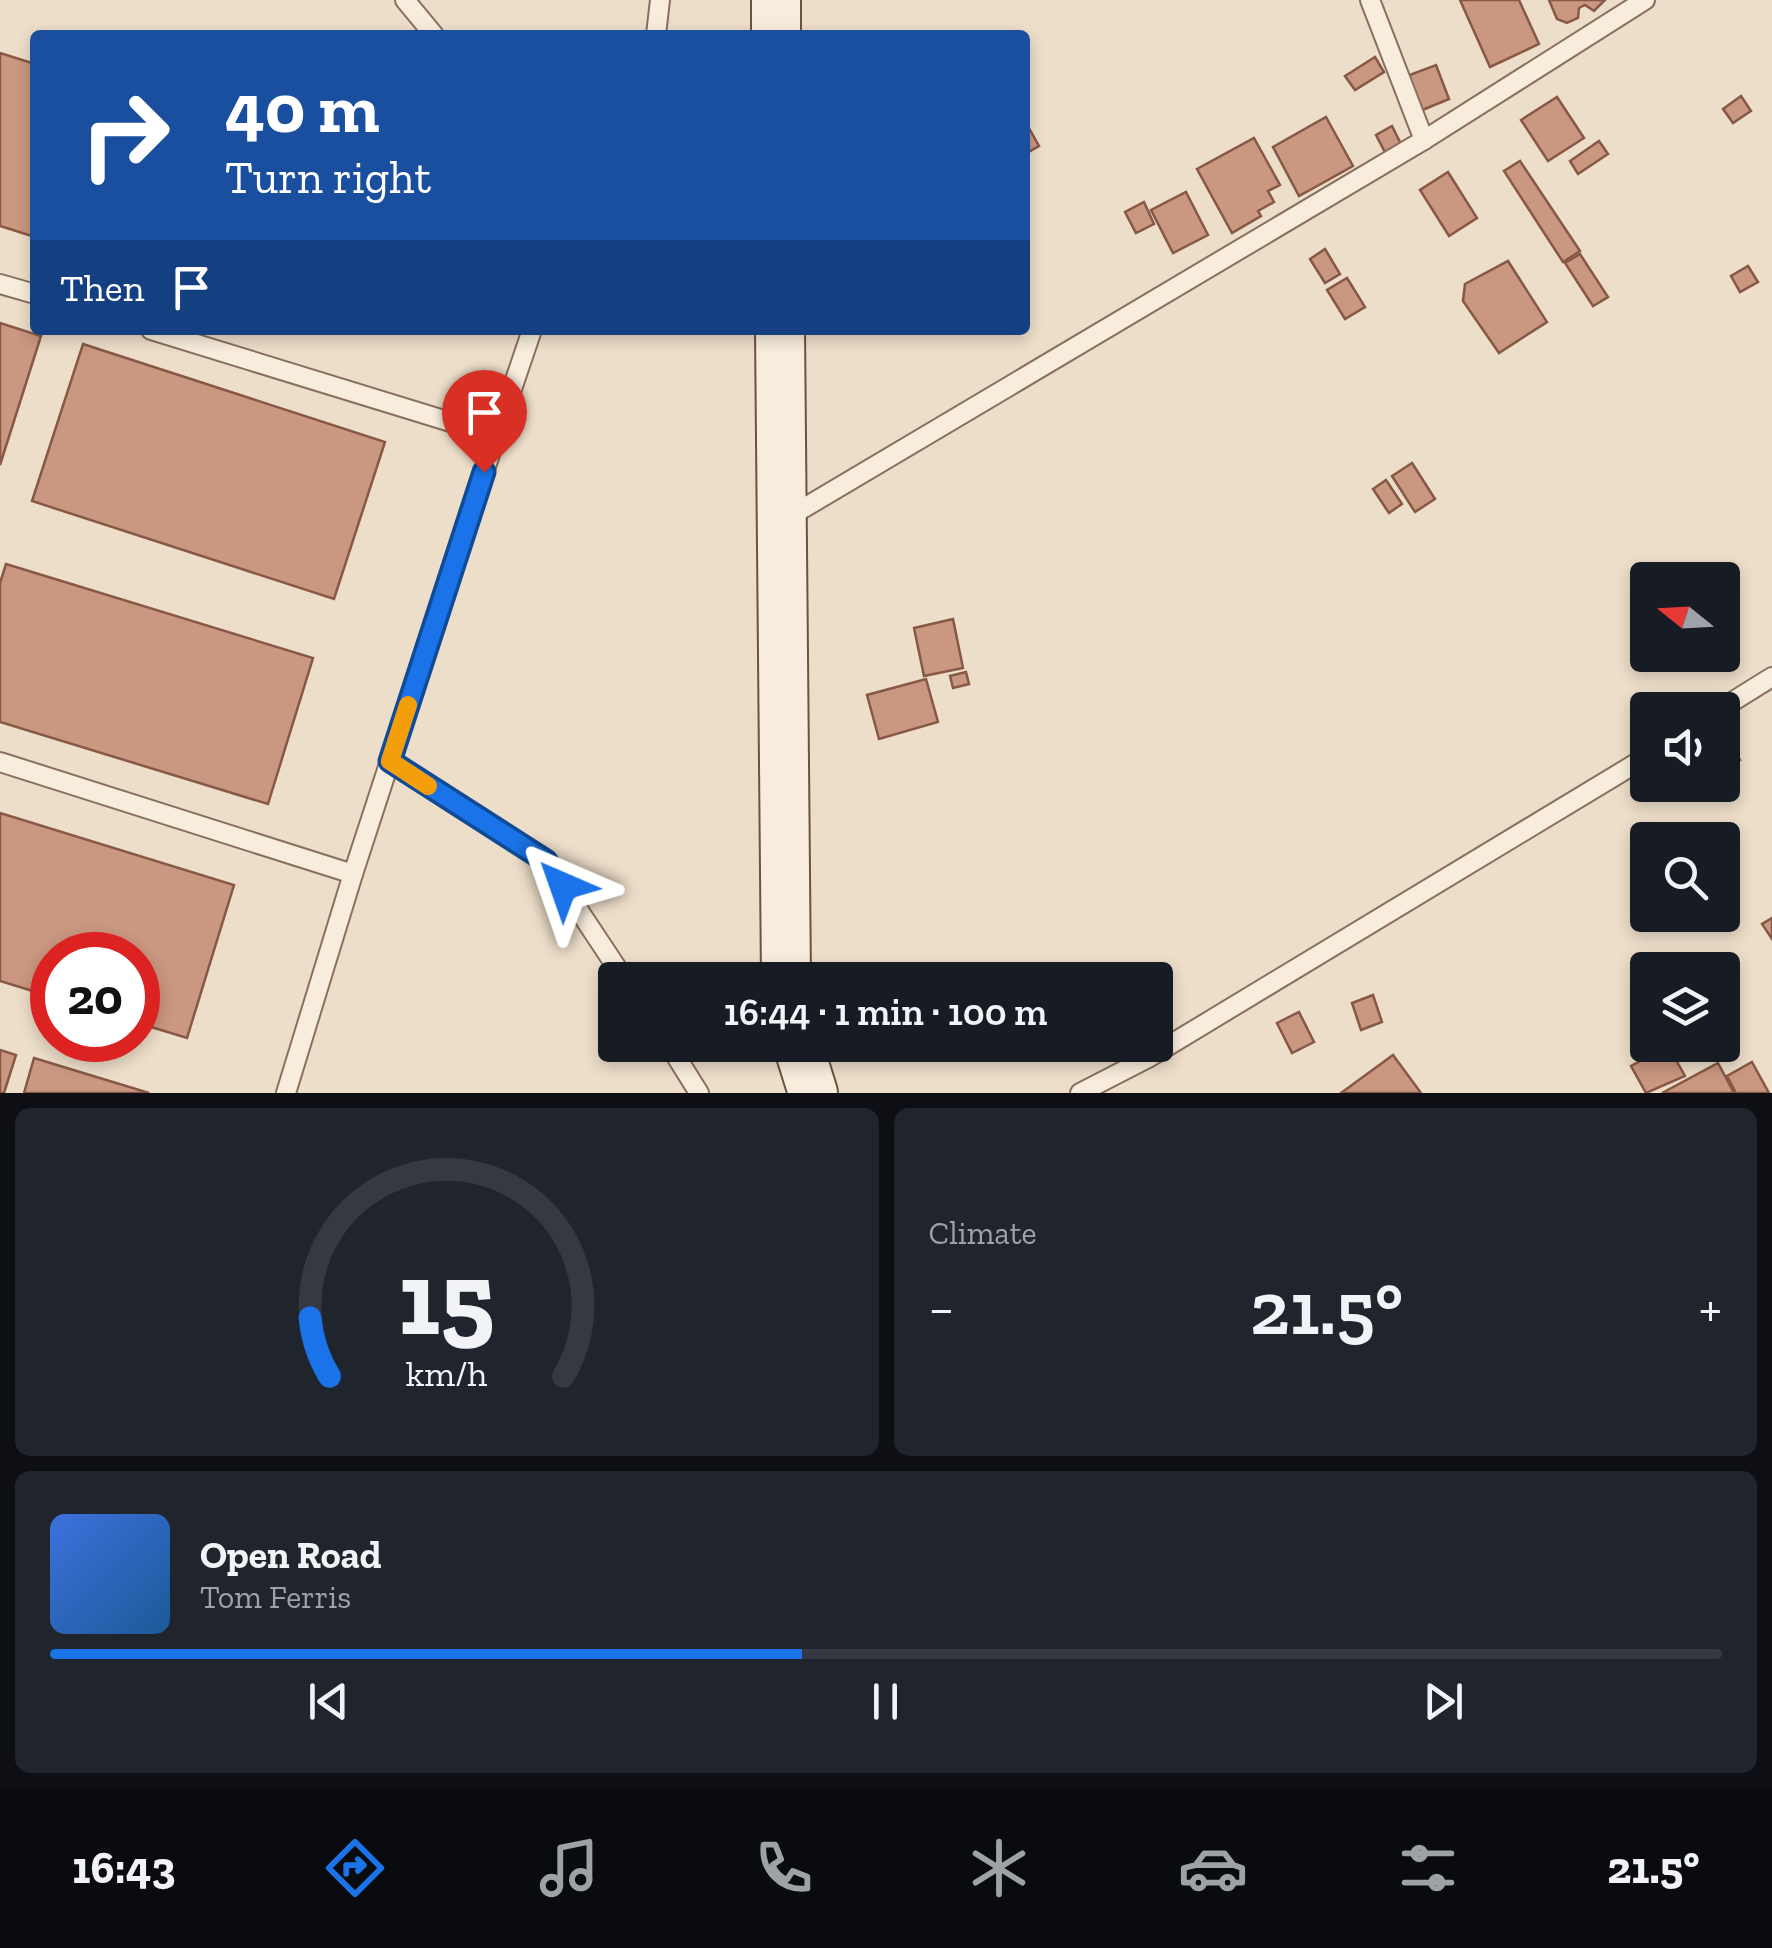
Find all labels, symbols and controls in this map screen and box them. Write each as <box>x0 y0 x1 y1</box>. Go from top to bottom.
text: 40 m <box>225 66 380 150</box>
icon: right <box>60 70 190 200</box>
text: Turn right <box>225 151 431 205</box>
icon: arrive <box>164 260 219 315</box>
text: Then <box>60 265 144 311</box>
pin <box>442 370 527 473</box>
icon: arrive <box>457 385 512 440</box>
north arrow <box>1630 562 1740 672</box>
map controls <box>1630 562 1740 1062</box>
button: sound <box>1630 692 1740 802</box>
button: search <box>1630 822 1740 932</box>
position arrow <box>511 834 615 938</box>
speed limit sign: 20 <box>30 932 160 1062</box>
button: layers <box>1630 952 1740 1062</box>
text: 16:44 · 1 min · 100 m <box>724 989 1047 1035</box>
text: Climate <box>929 1214 1037 1252</box>
text: 15 <box>399 1236 495 1361</box>
text: 21.5° <box>1250 1263 1403 1353</box>
text: − <box>929 1275 954 1341</box>
text: + <box>1699 1275 1722 1341</box>
text: km/h <box>406 1352 488 1395</box>
text: Open Road <box>200 1532 382 1578</box>
text: Tom Ferris <box>200 1578 351 1616</box>
icon: previous <box>301 1674 356 1729</box>
icon: pause <box>858 1674 913 1729</box>
icon: next <box>1416 1674 1471 1729</box>
icon: directions <box>320 1833 390 1903</box>
icon: music <box>534 1833 604 1903</box>
icon: phone <box>749 1833 819 1903</box>
icon: climate <box>964 1833 1034 1903</box>
icon: car <box>1178 1833 1248 1903</box>
icon: filters <box>1393 1833 1463 1903</box>
text: 16:43 <box>72 1841 175 1895</box>
text: 21.5° <box>1607 1841 1700 1895</box>

